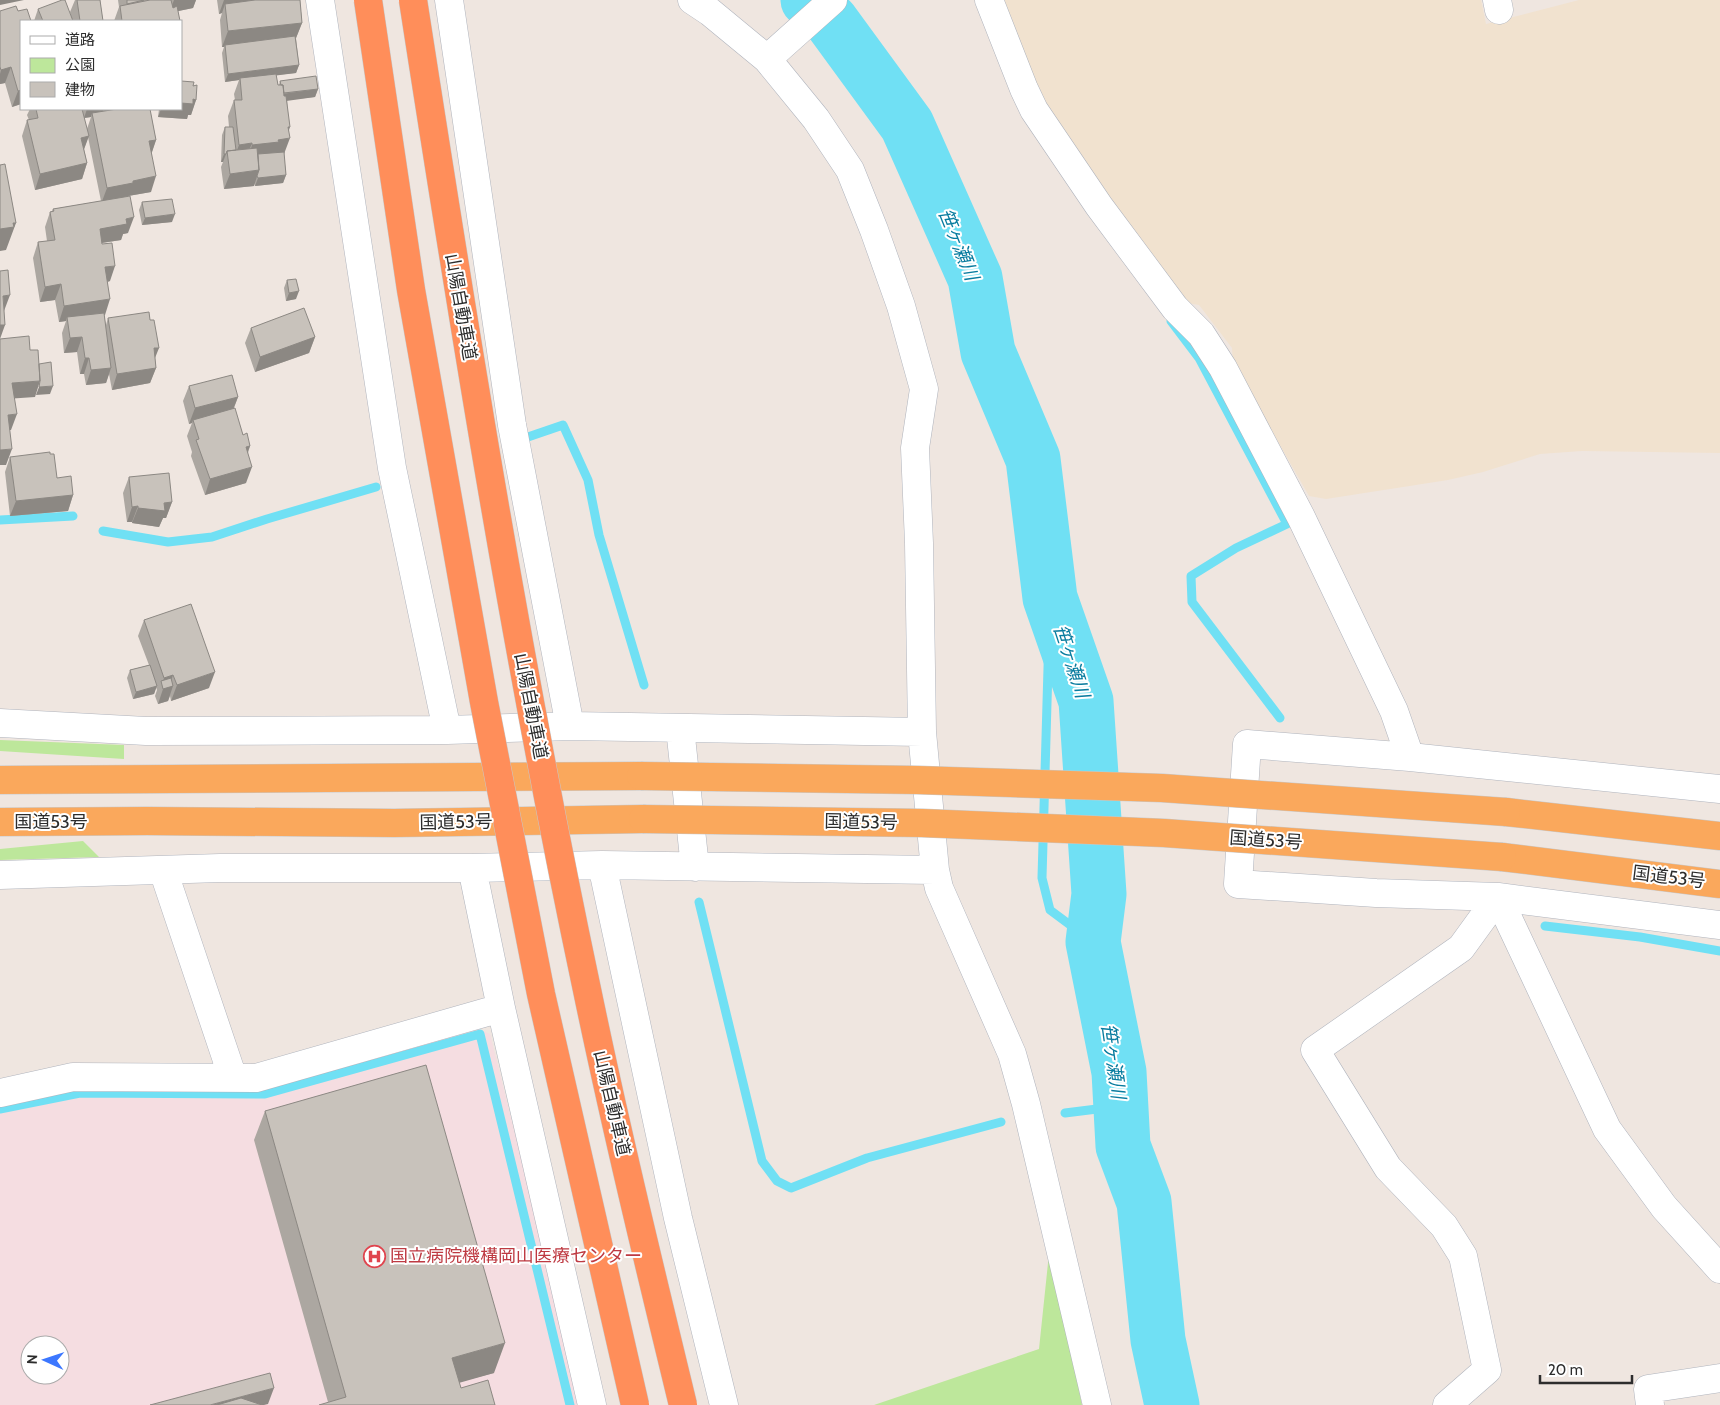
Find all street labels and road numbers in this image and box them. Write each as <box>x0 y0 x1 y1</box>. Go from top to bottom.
street label: 山陽自動車道 <box>441 252 481 362</box>
street label: 山陽自動車道 <box>510 651 552 761</box>
street label: 国道53号 <box>419 810 493 834</box>
street label: 国道53号 <box>824 810 898 834</box>
street label: 国道53号 <box>14 811 88 833</box>
street label: 国道53号 <box>1229 826 1303 854</box>
street label: 国道53号 <box>1631 862 1707 892</box>
street label: 山陽自動車道 <box>589 1048 635 1158</box>

